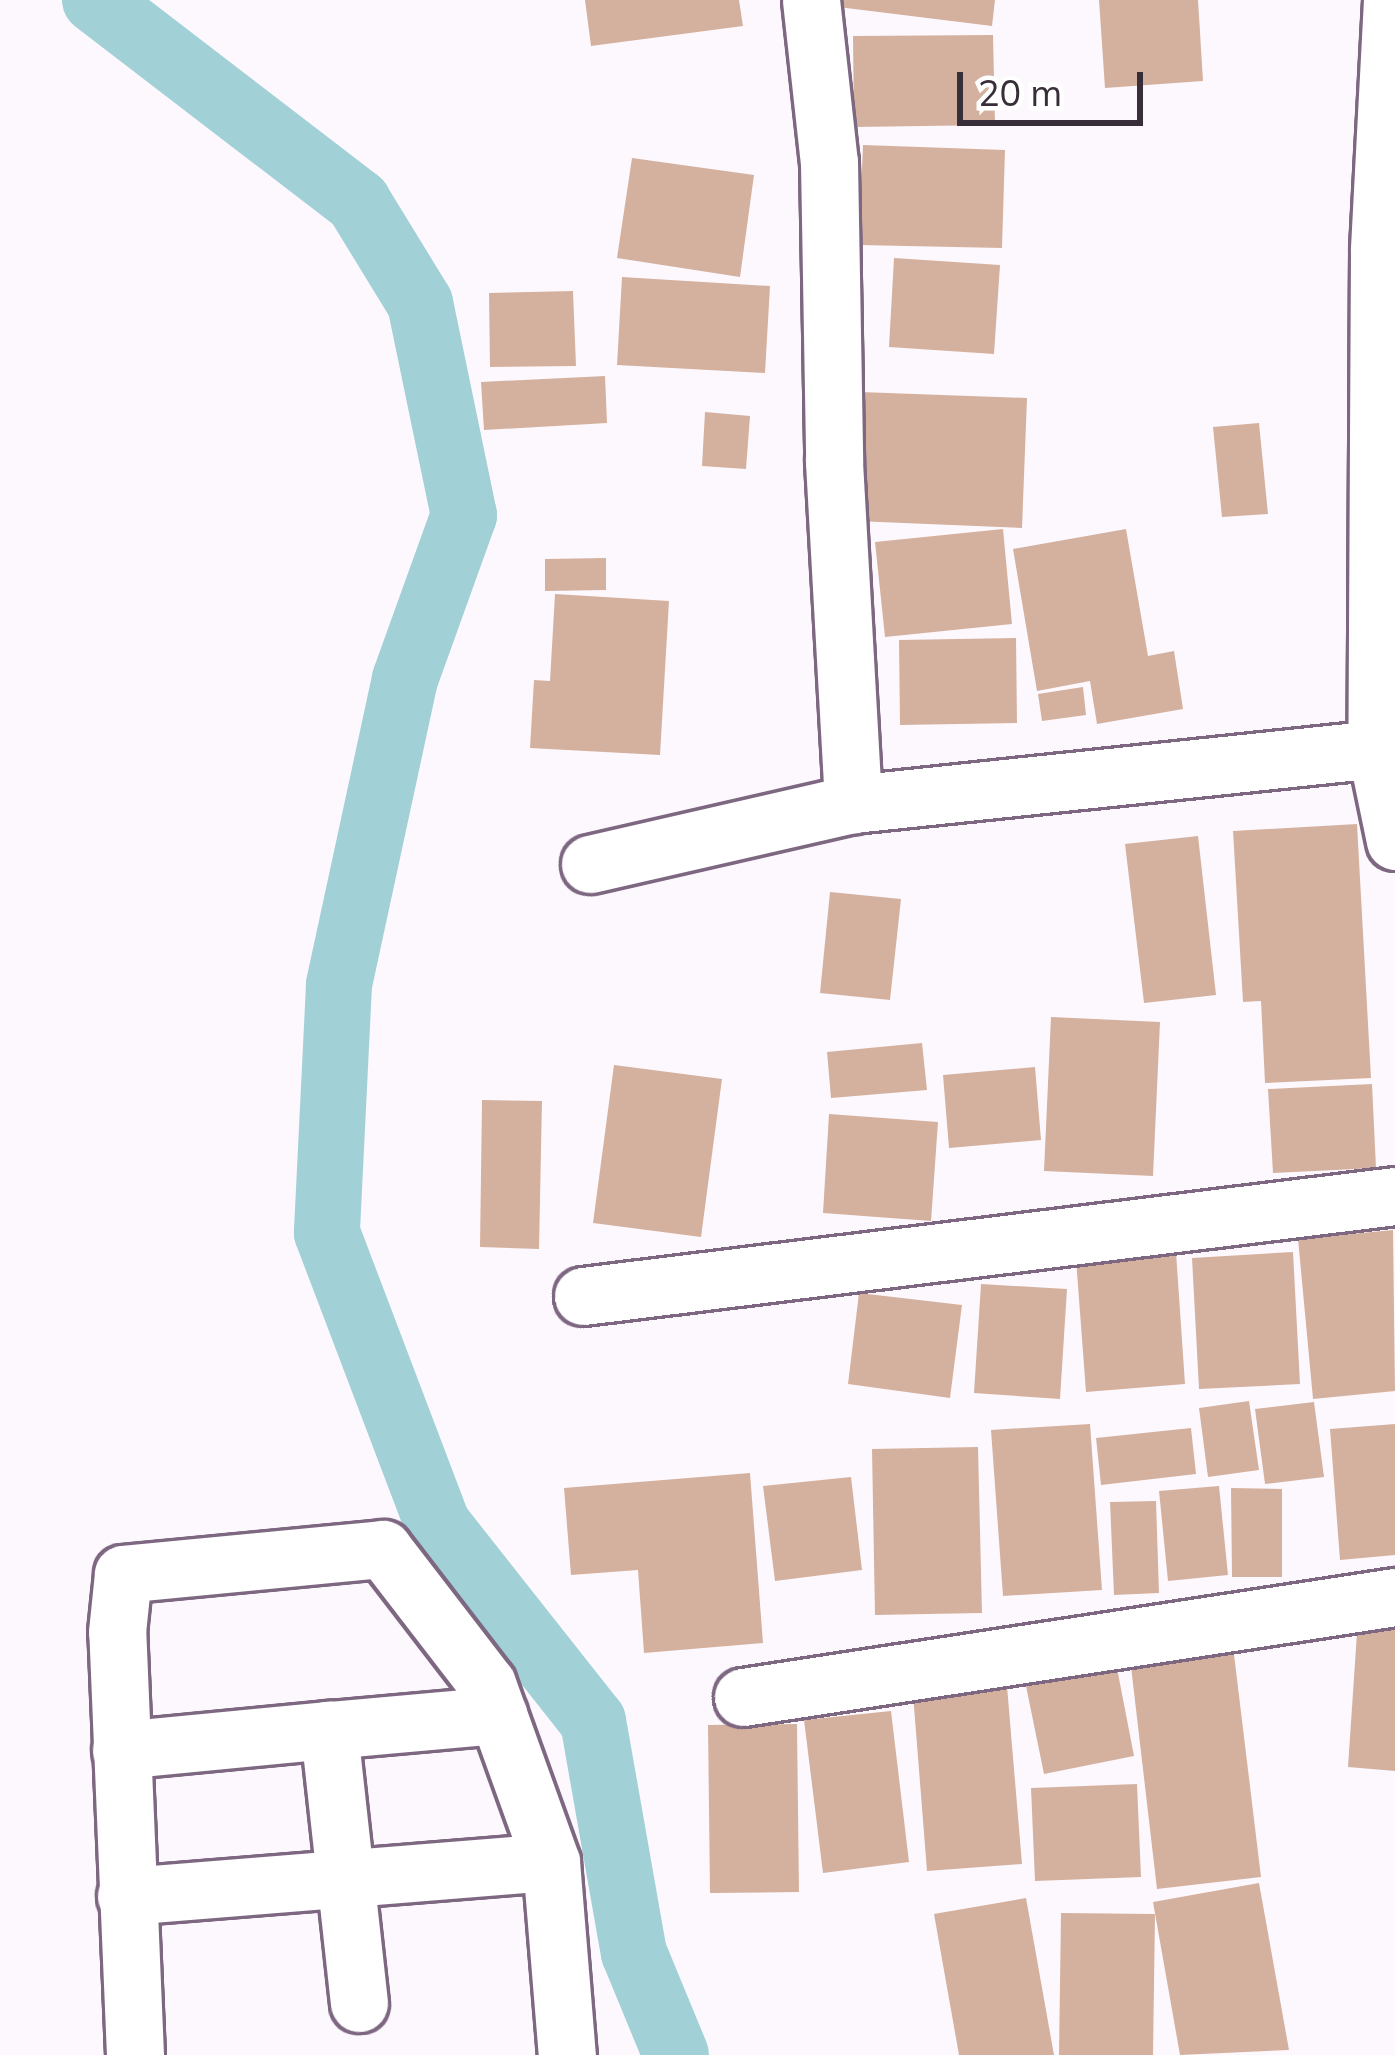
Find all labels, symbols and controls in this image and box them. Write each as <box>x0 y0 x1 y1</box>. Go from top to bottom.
scale bar <box>963 48 1149 122</box>
text: 20 m <box>978 70 1062 115</box>

